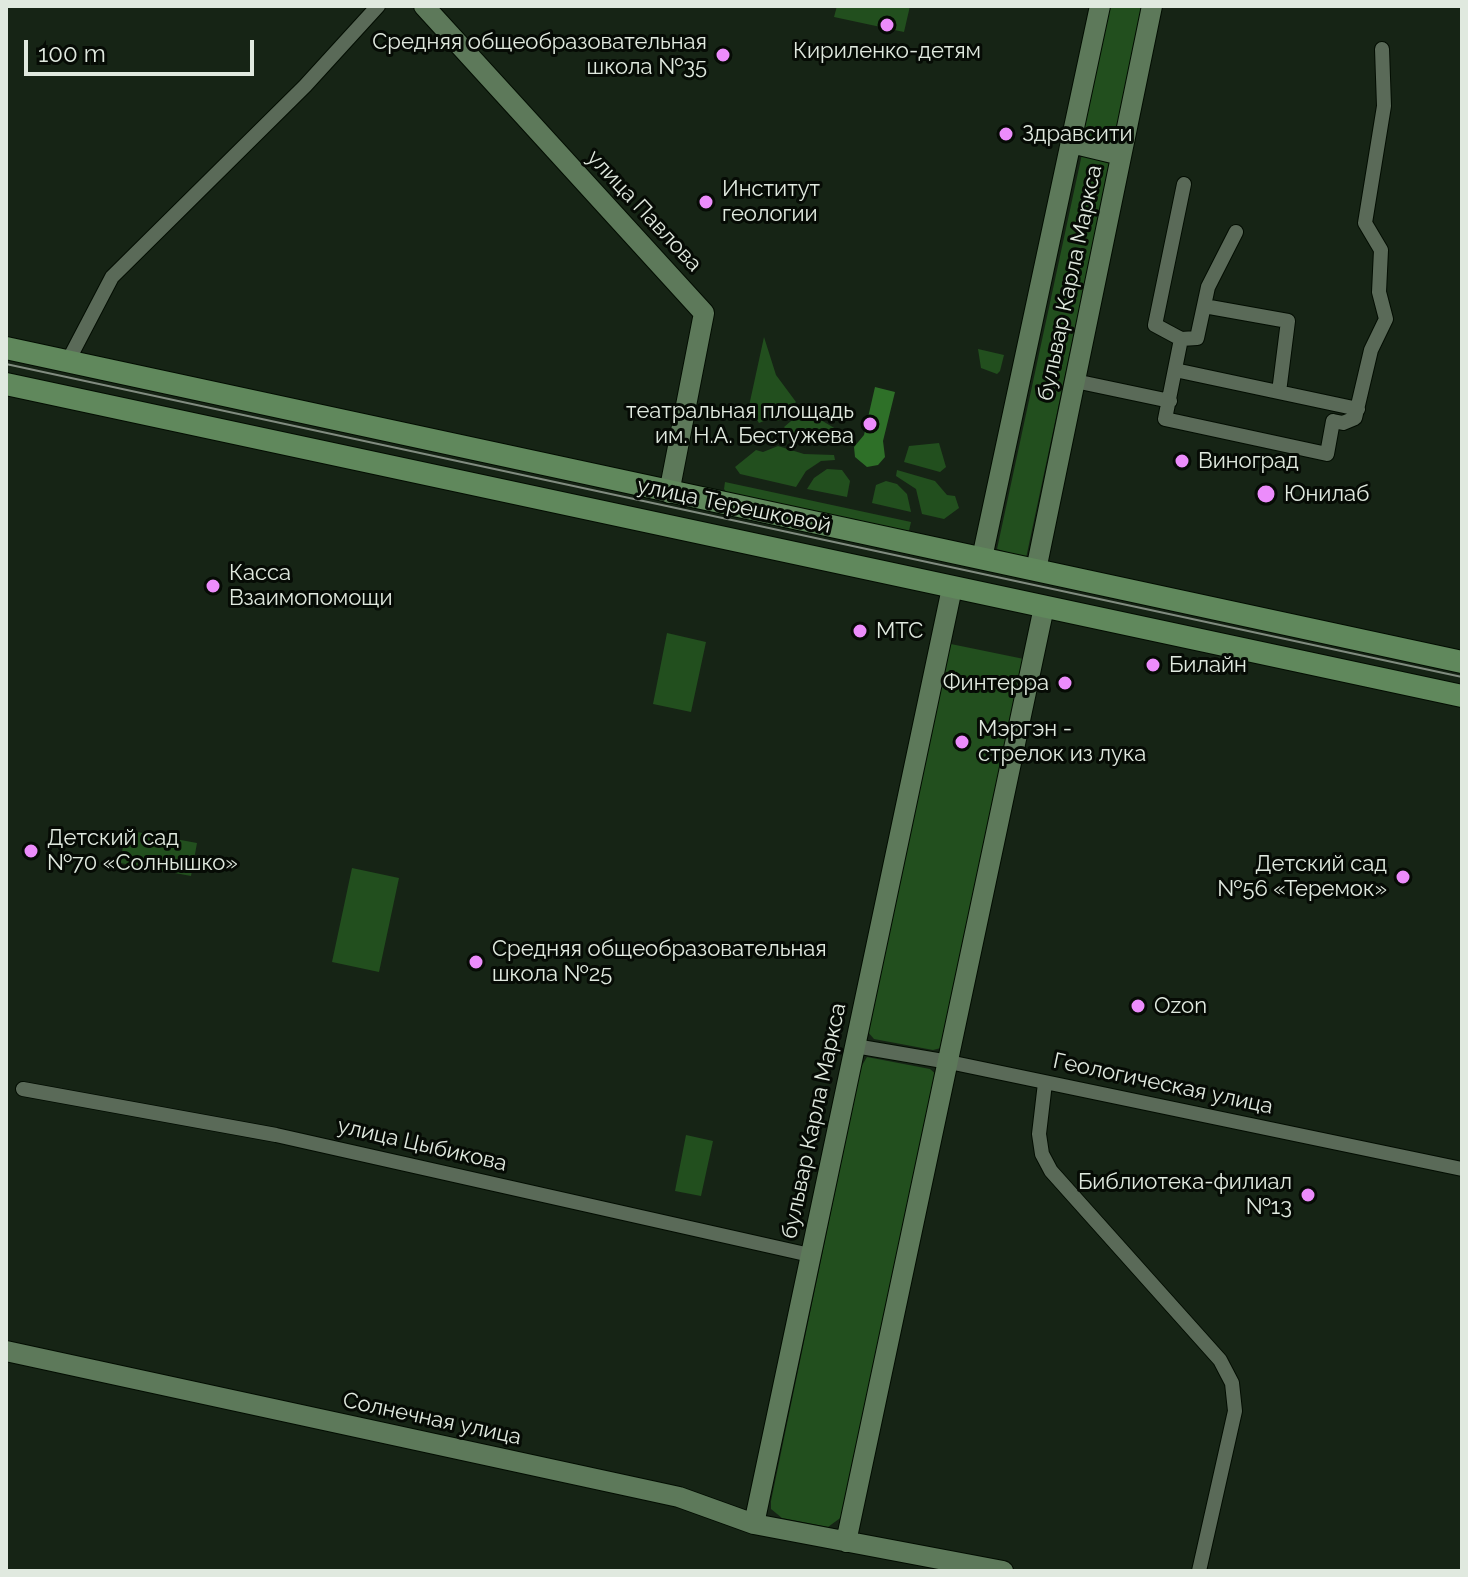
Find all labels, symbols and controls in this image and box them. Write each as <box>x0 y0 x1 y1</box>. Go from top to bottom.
marker: Кириленко-детям <box>878 16 896 34</box>
scale bar <box>28 24 258 74</box>
place label: Средняя общеобразовательная школа №35 <box>372 29 707 80</box>
place label: Кириленко-детям <box>793 38 981 64</box>
text: 100 m <box>38 39 106 68</box>
marker: Средняя общеобразовательная школа №35 <box>714 46 732 64</box>
place label: Здравсити <box>1022 121 1132 147</box>
marker: Здравсити <box>997 125 1015 143</box>
street label: улица Павлова <box>581 145 707 277</box>
street label: бульвар Карла Маркса <box>1032 163 1108 403</box>
place label: Институт геологии <box>722 176 820 228</box>
marker: Институт геологии <box>697 193 715 211</box>
place label: театральная площадь им. Н.А. Бестужева <box>626 398 854 450</box>
marker: театральная площадь им. Н.А. Бестужева <box>861 415 879 433</box>
place label: Виноград <box>1198 448 1299 474</box>
marker: Виноград <box>1173 452 1191 470</box>
street label: улица Терешковой <box>635 473 833 539</box>
place label: Юнилаб <box>1284 481 1369 507</box>
marker: Юнилаб <box>1255 483 1277 505</box>
place label: Касса Взаимопомощи <box>229 560 393 612</box>
marker: Касса Взаимопомощи <box>204 577 222 595</box>
place label: МТС <box>876 618 923 644</box>
marker: МТС <box>851 622 869 640</box>
place label: Билайн <box>1169 652 1247 678</box>
marker: Билайн <box>1144 656 1162 674</box>
place label: Финтерра <box>943 670 1049 696</box>
marker: Финтерра <box>1056 674 1074 692</box>
place label: Мэргэн - стрелок из лука <box>978 716 1146 768</box>
marker: Мэргэн - стрелок из лука <box>953 733 971 751</box>
place label: Детский сад №70 «Солнышко» <box>47 825 238 876</box>
marker: Детский сад №70 «Солнышко» <box>22 842 40 860</box>
place label: Детский сад №56 «Теремок» <box>1217 851 1387 902</box>
marker: Детский сад №56 «Теремок» <box>1394 868 1412 886</box>
place label: Средняя общеобразовательная школа №25 <box>492 936 827 988</box>
marker: Средняя общеобразовательная школа №25 <box>467 953 485 971</box>
place label: Ozon <box>1154 993 1207 1019</box>
marker: Ozon <box>1129 997 1147 1015</box>
street label: бульвар Карла Маркса <box>776 1001 852 1241</box>
street label: Геологическая улица <box>1051 1048 1275 1120</box>
street label: улица Цыбикова <box>335 1113 509 1177</box>
place label: Библиотека-филиал №13 <box>1078 1169 1292 1220</box>
marker: Библиотека-филиал №13 <box>1299 1186 1317 1204</box>
street label: Солнечная улица <box>340 1387 524 1451</box>

